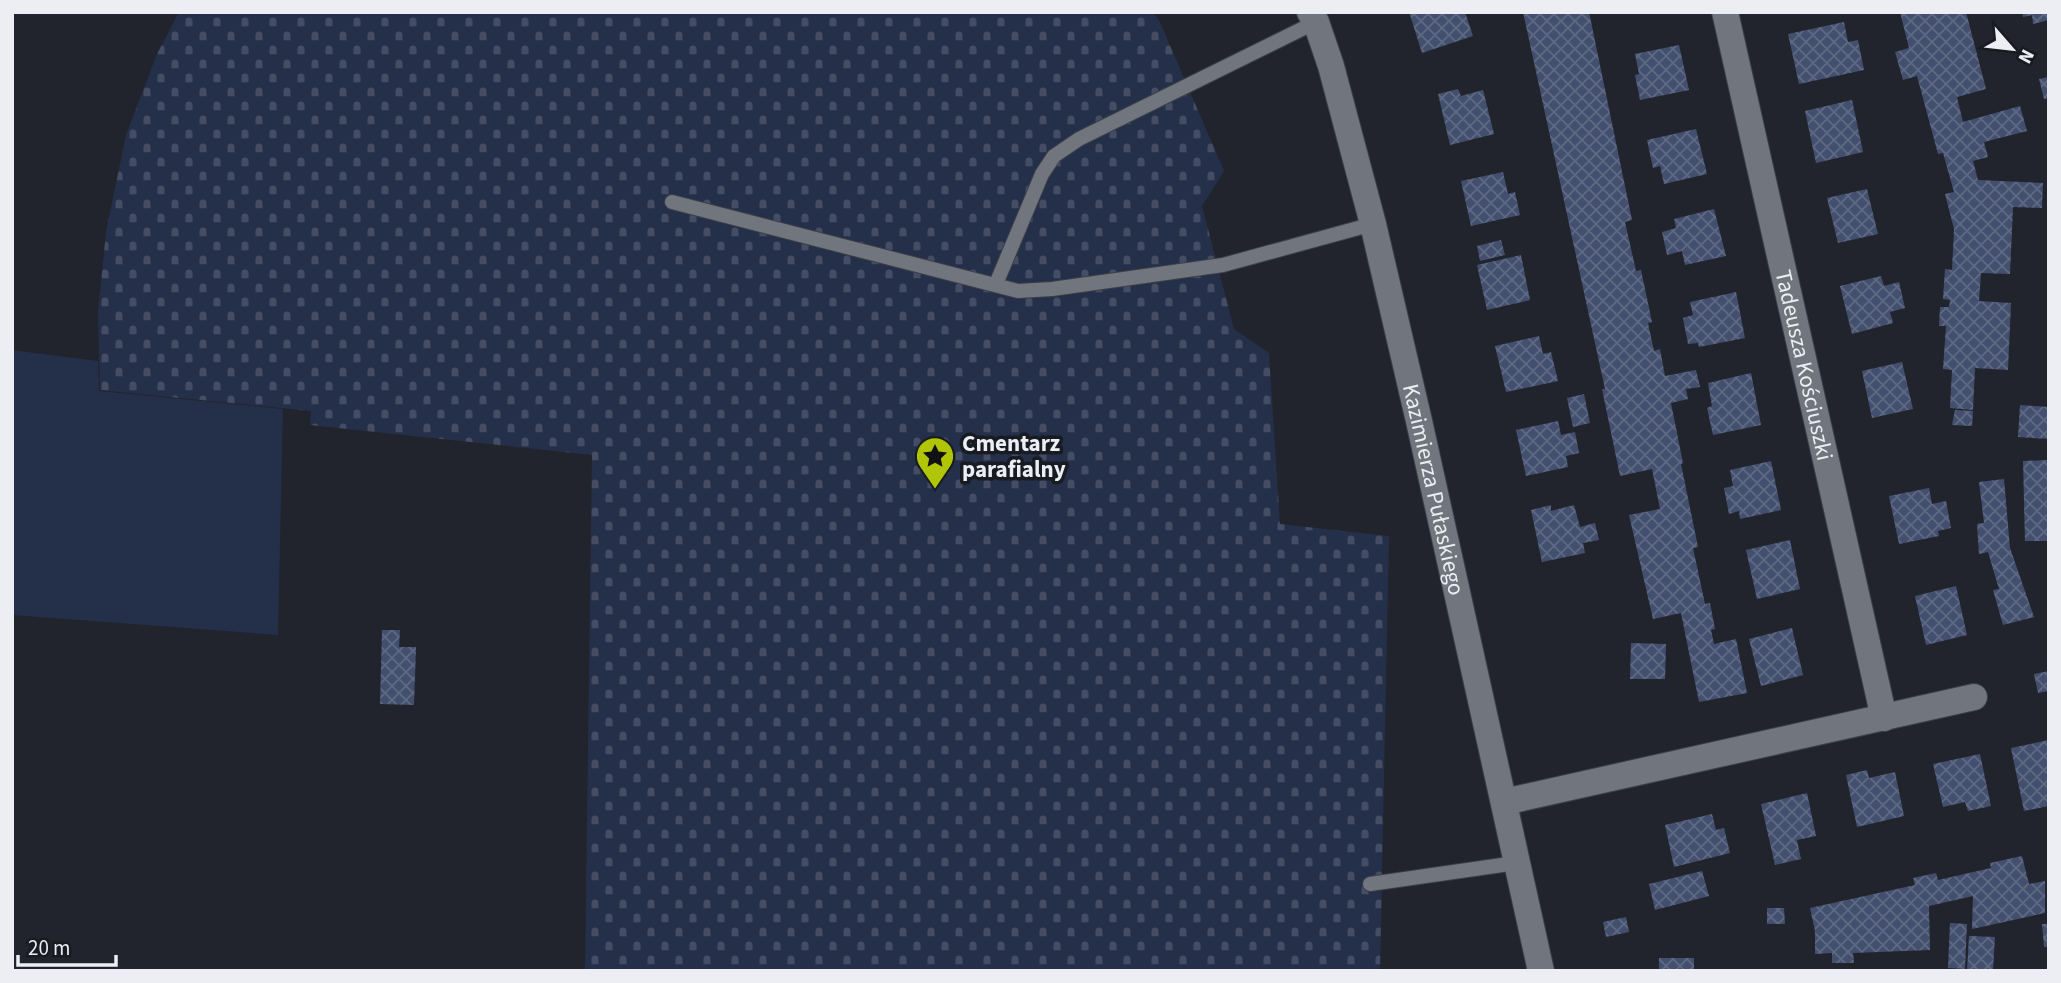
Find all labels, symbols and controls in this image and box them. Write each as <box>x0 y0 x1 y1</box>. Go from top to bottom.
north arrow <box>1977 14 2047 84</box>
text: N <box>2011 44 2041 68</box>
street label: Tadeusza Kościuszki <box>1767 267 1842 464</box>
street label: Kazimierza Pułaskiego <box>1394 381 1474 598</box>
place label: Cmentarz parafialny <box>962 427 1066 486</box>
place icon: Cmentarz parafialny <box>914 435 956 490</box>
scale bar <box>18 923 116 967</box>
text: 20 m <box>28 933 70 963</box>

